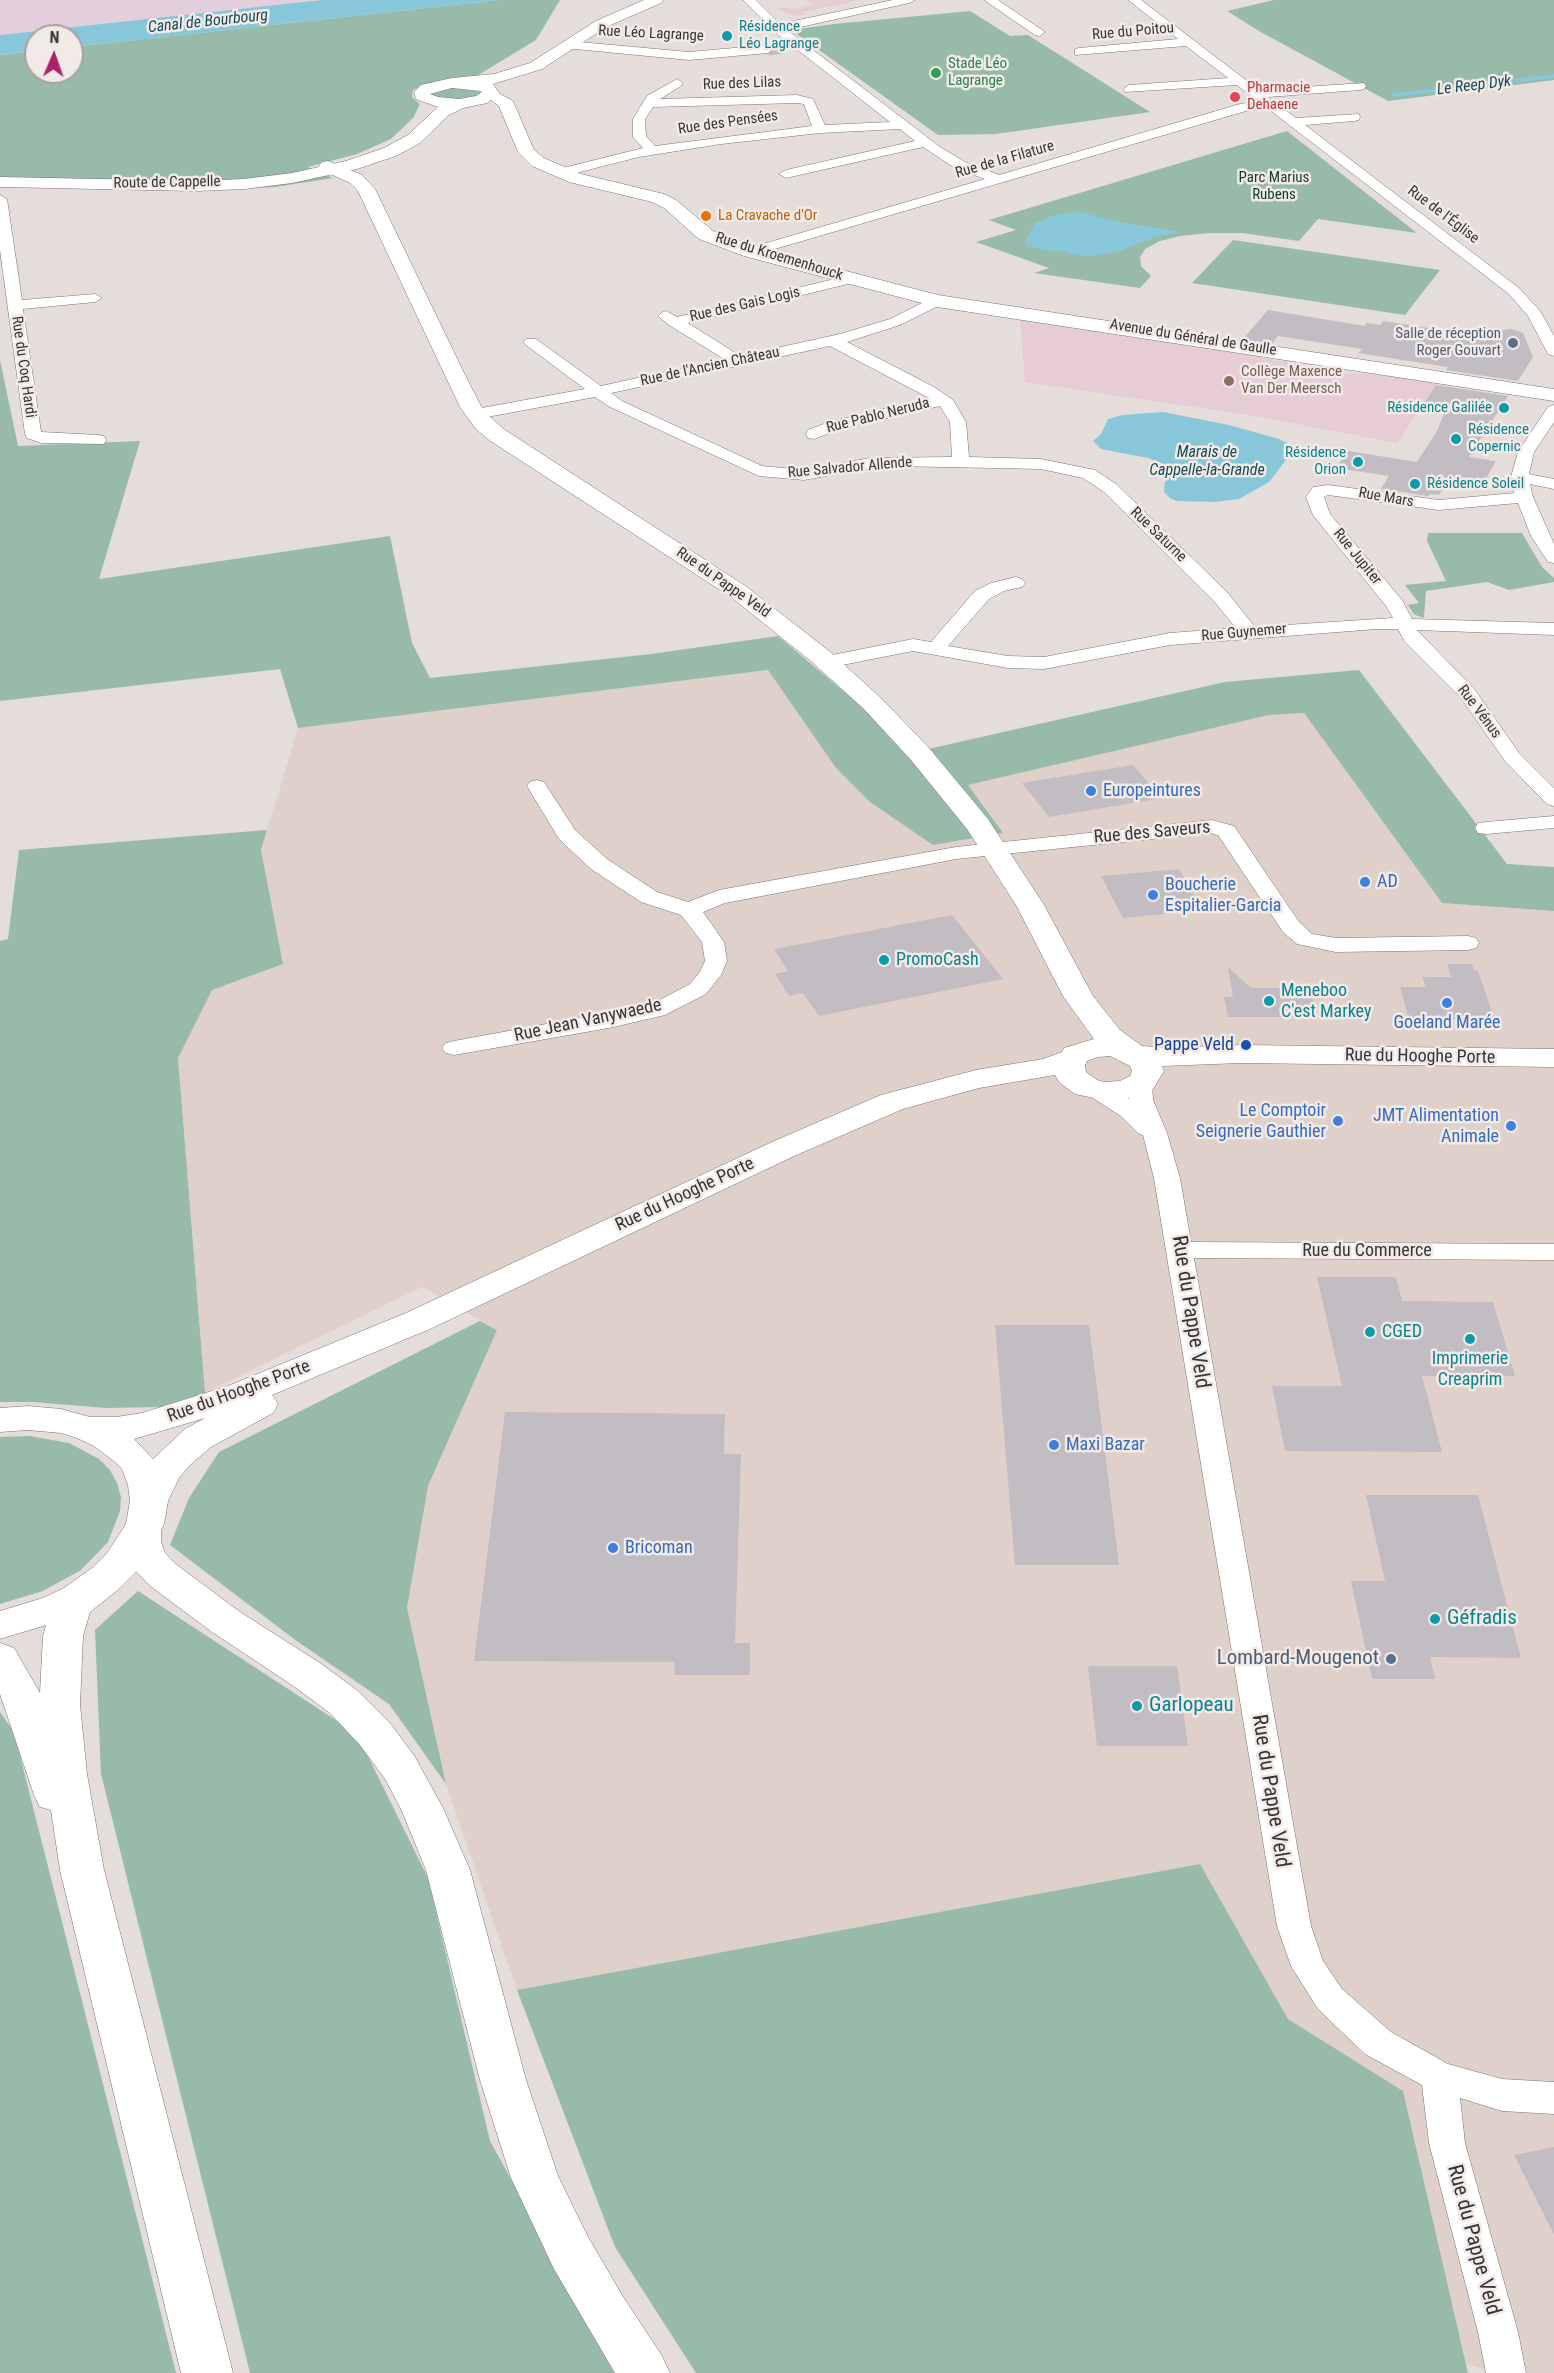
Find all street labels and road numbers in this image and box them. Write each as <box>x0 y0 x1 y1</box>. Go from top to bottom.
street label: Rue du Poitou <box>1091 19 1175 45</box>
street label: Rue Léo Lagrange <box>598 22 704 46</box>
street label: Rue des Lilas <box>702 74 782 94</box>
street label: Rue des Pensées <box>677 107 779 139</box>
street label: Rue de la Filature <box>953 137 1057 183</box>
street label: Route de Cappelle <box>113 173 221 193</box>
street label: Rue de l'Église <box>1404 182 1482 248</box>
street label: Rue du Kroemenhouck <box>713 229 845 285</box>
street label: Rue des Gais Logis <box>688 284 802 326</box>
street label: Rue du Coq Hardi <box>7 315 39 419</box>
street label: Avenue du Général de Gaulle <box>1108 316 1278 360</box>
street label: Rue de l'Ancien Château <box>639 343 781 391</box>
street label: Rue Pablo Neruda <box>825 394 931 438</box>
street label: Rue Salvador Allende <box>787 454 913 482</box>
street label: Rue Mars <box>1357 484 1415 512</box>
street label: Rue Saturne <box>1126 504 1190 566</box>
street label: Rue Jupiter <box>1329 525 1385 589</box>
street label: Rue du Pappe Veld <box>673 544 773 622</box>
street label: Rue Guynemer <box>1201 620 1287 646</box>
street label: Rue Vénus <box>1453 682 1505 742</box>
street label: Rue des Saveurs <box>1093 817 1211 849</box>
street label: Rue Jean Vanywaede <box>512 995 664 1047</box>
street label: Rue du Hooghe Porte <box>1345 1045 1495 1069</box>
street label: Rue du Hooghe Porte <box>612 1153 758 1237</box>
street label: Rue du Pappe Veld <box>1165 1234 1215 1390</box>
street label: Rue du Commerce <box>1302 1240 1432 1262</box>
street label: Rue du Hooghe Porte <box>165 1356 313 1428</box>
street label: Rue du Pappe Veld <box>1245 1713 1295 1869</box>
street label: Rue du Pappe Veld <box>1441 2162 1505 2318</box>

